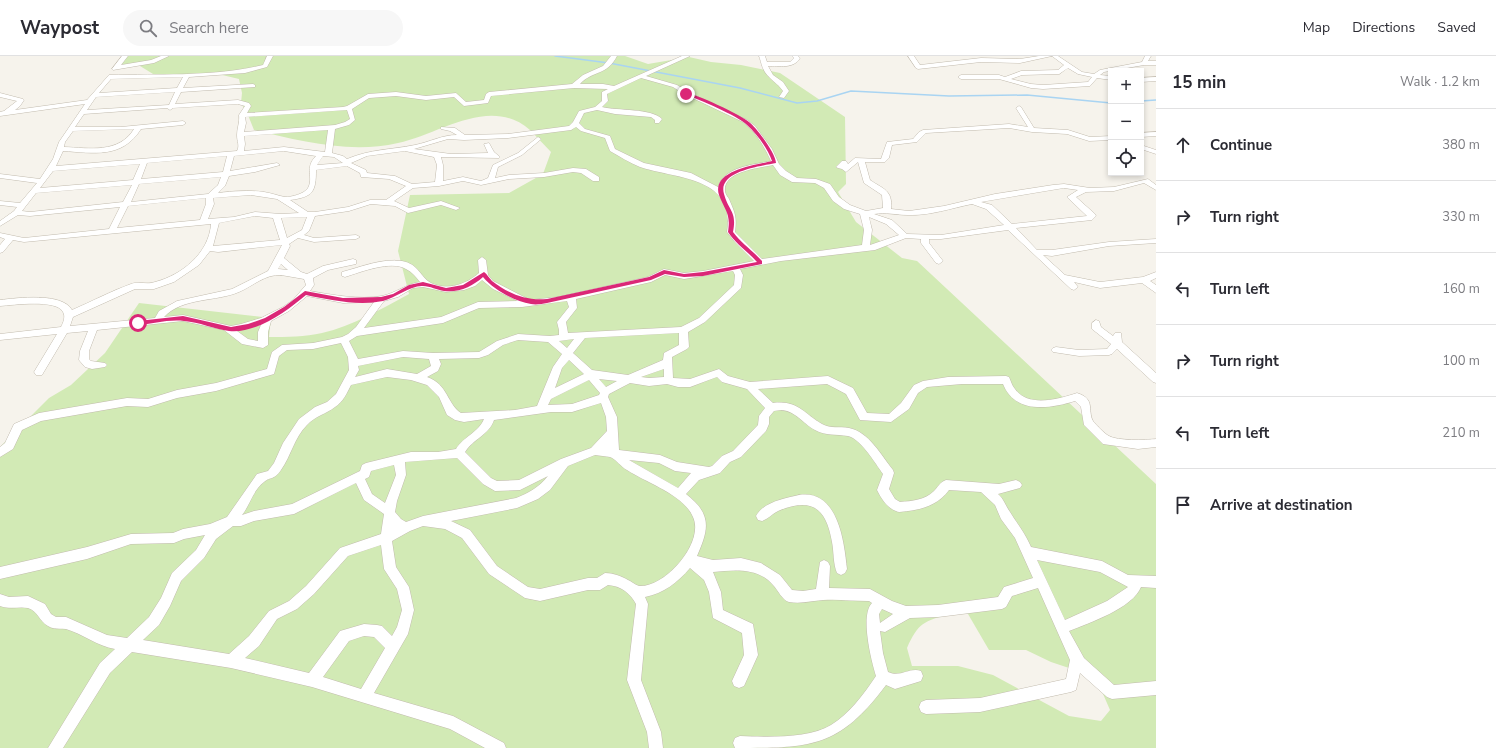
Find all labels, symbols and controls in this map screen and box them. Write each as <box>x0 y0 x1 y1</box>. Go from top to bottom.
search box <box>123 10 403 46</box>
text: Waypost <box>20 15 99 41</box>
icon: search <box>137 17 159 39</box>
text: Search here <box>169 18 249 38</box>
text: Map <box>1303 18 1330 37</box>
text: Directions <box>1352 18 1415 37</box>
text: Saved <box>1437 18 1476 37</box>
map controls <box>1108 68 1144 176</box>
button: + <box>1108 68 1144 104</box>
text: 15 min <box>1172 71 1226 94</box>
text: Walk · 1.2 km <box>1400 73 1480 91</box>
route end <box>677 85 695 103</box>
button: − <box>1108 104 1144 140</box>
icon: ahead <box>1172 134 1194 156</box>
text: Continue <box>1210 135 1272 155</box>
text: 380 m <box>1442 136 1480 154</box>
button: locate <box>1108 140 1144 176</box>
icon: right <box>1172 206 1194 228</box>
text: Turn right <box>1210 207 1279 227</box>
text: 330 m <box>1442 208 1480 226</box>
icon: left <box>1172 278 1194 300</box>
text: Turn left <box>1210 279 1269 299</box>
text: 160 m <box>1442 280 1480 298</box>
route start <box>129 314 147 332</box>
icon: right <box>1172 350 1194 372</box>
text: Turn right <box>1210 351 1279 371</box>
text: 100 m <box>1442 352 1480 370</box>
icon: left <box>1172 422 1194 444</box>
text: Turn left <box>1210 423 1269 443</box>
text: 210 m <box>1442 424 1480 442</box>
icon: arrive <box>1172 494 1194 516</box>
text: Arrive at destination <box>1210 495 1353 515</box>

